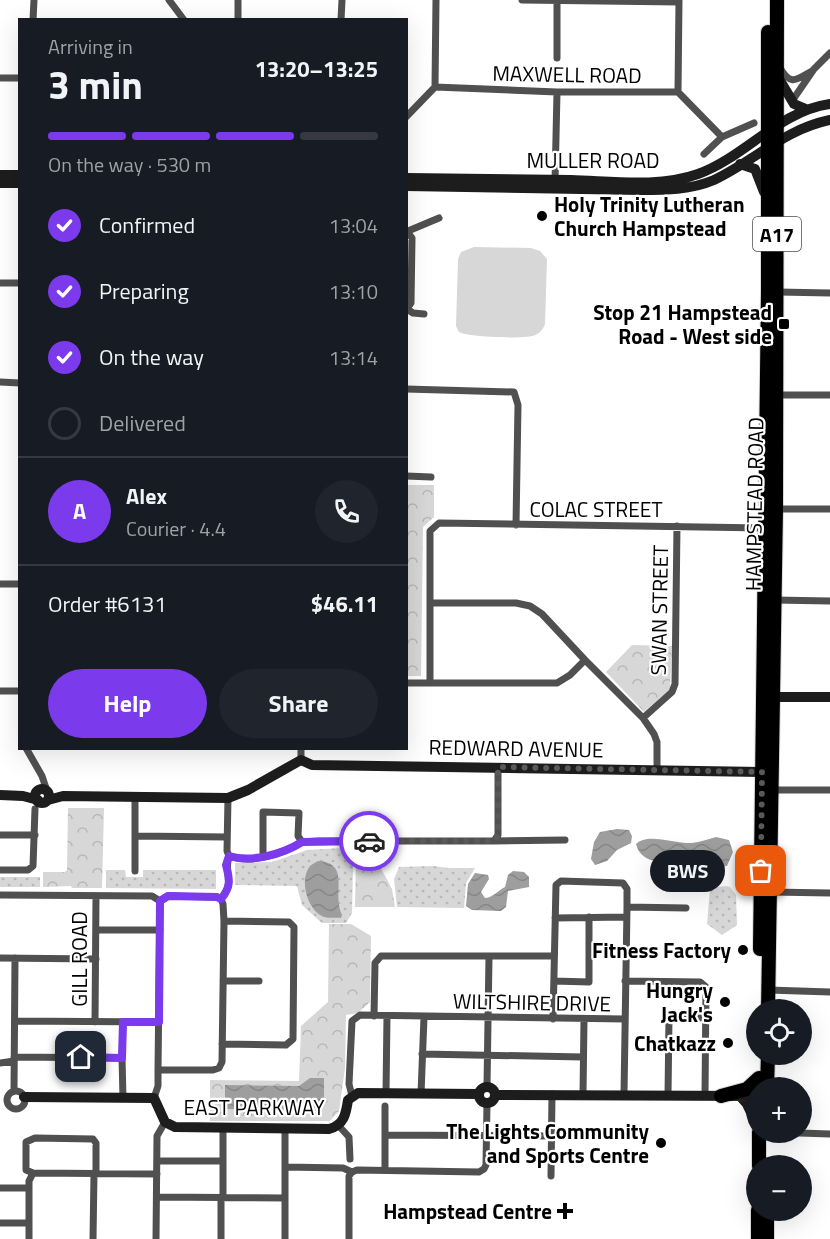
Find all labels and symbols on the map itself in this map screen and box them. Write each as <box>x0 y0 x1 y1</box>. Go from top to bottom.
street label: MAXWELL ROAD <box>492 57 642 91</box>
street label: MULLER ROAD <box>526 144 660 176</box>
place label: Holy Trinity Lutheran Church Hampstead <box>554 188 745 244</box>
marker: Holy Trinity Lutheran Church Hampstead <box>535 209 549 223</box>
road number: A17 <box>753 217 801 251</box>
place label: Stop 21 Hampstead Road - West side <box>593 296 772 352</box>
marker: Stop 21 Hampstead Road - West side <box>777 317 791 331</box>
street label: HAMPSTEAD ROAD <box>736 417 772 591</box>
street label: COLAC STREET <box>529 493 663 525</box>
street label: SWAN STREET <box>642 544 676 676</box>
street label: REDWARD AVENUE <box>428 730 604 766</box>
courier <box>339 811 399 871</box>
pin <box>735 845 786 896</box>
callout: BWS <box>650 850 725 892</box>
street label: GILL ROAD <box>63 911 95 1007</box>
place label: Fitness Factory <box>592 934 731 966</box>
marker: Fitness Factory <box>736 943 750 957</box>
place label: Hungry Jack's <box>646 974 714 1030</box>
street label: WILTSHIRE DRIVE <box>453 985 611 1019</box>
marker: Hungry Jack's <box>718 995 732 1009</box>
place label: Chatkazz <box>634 1027 716 1059</box>
pin <box>55 1031 106 1082</box>
marker: Chatkazz <box>721 1036 735 1050</box>
street label: EAST PARKWAY <box>183 1091 325 1123</box>
place label: The Lights Community and Sports Centre <box>446 1115 649 1171</box>
marker: The Lights Community and Sports Centre <box>654 1136 668 1150</box>
place label: Hampstead Centre <box>383 1195 552 1227</box>
marker: Hampstead Centre <box>556 1202 574 1220</box>

